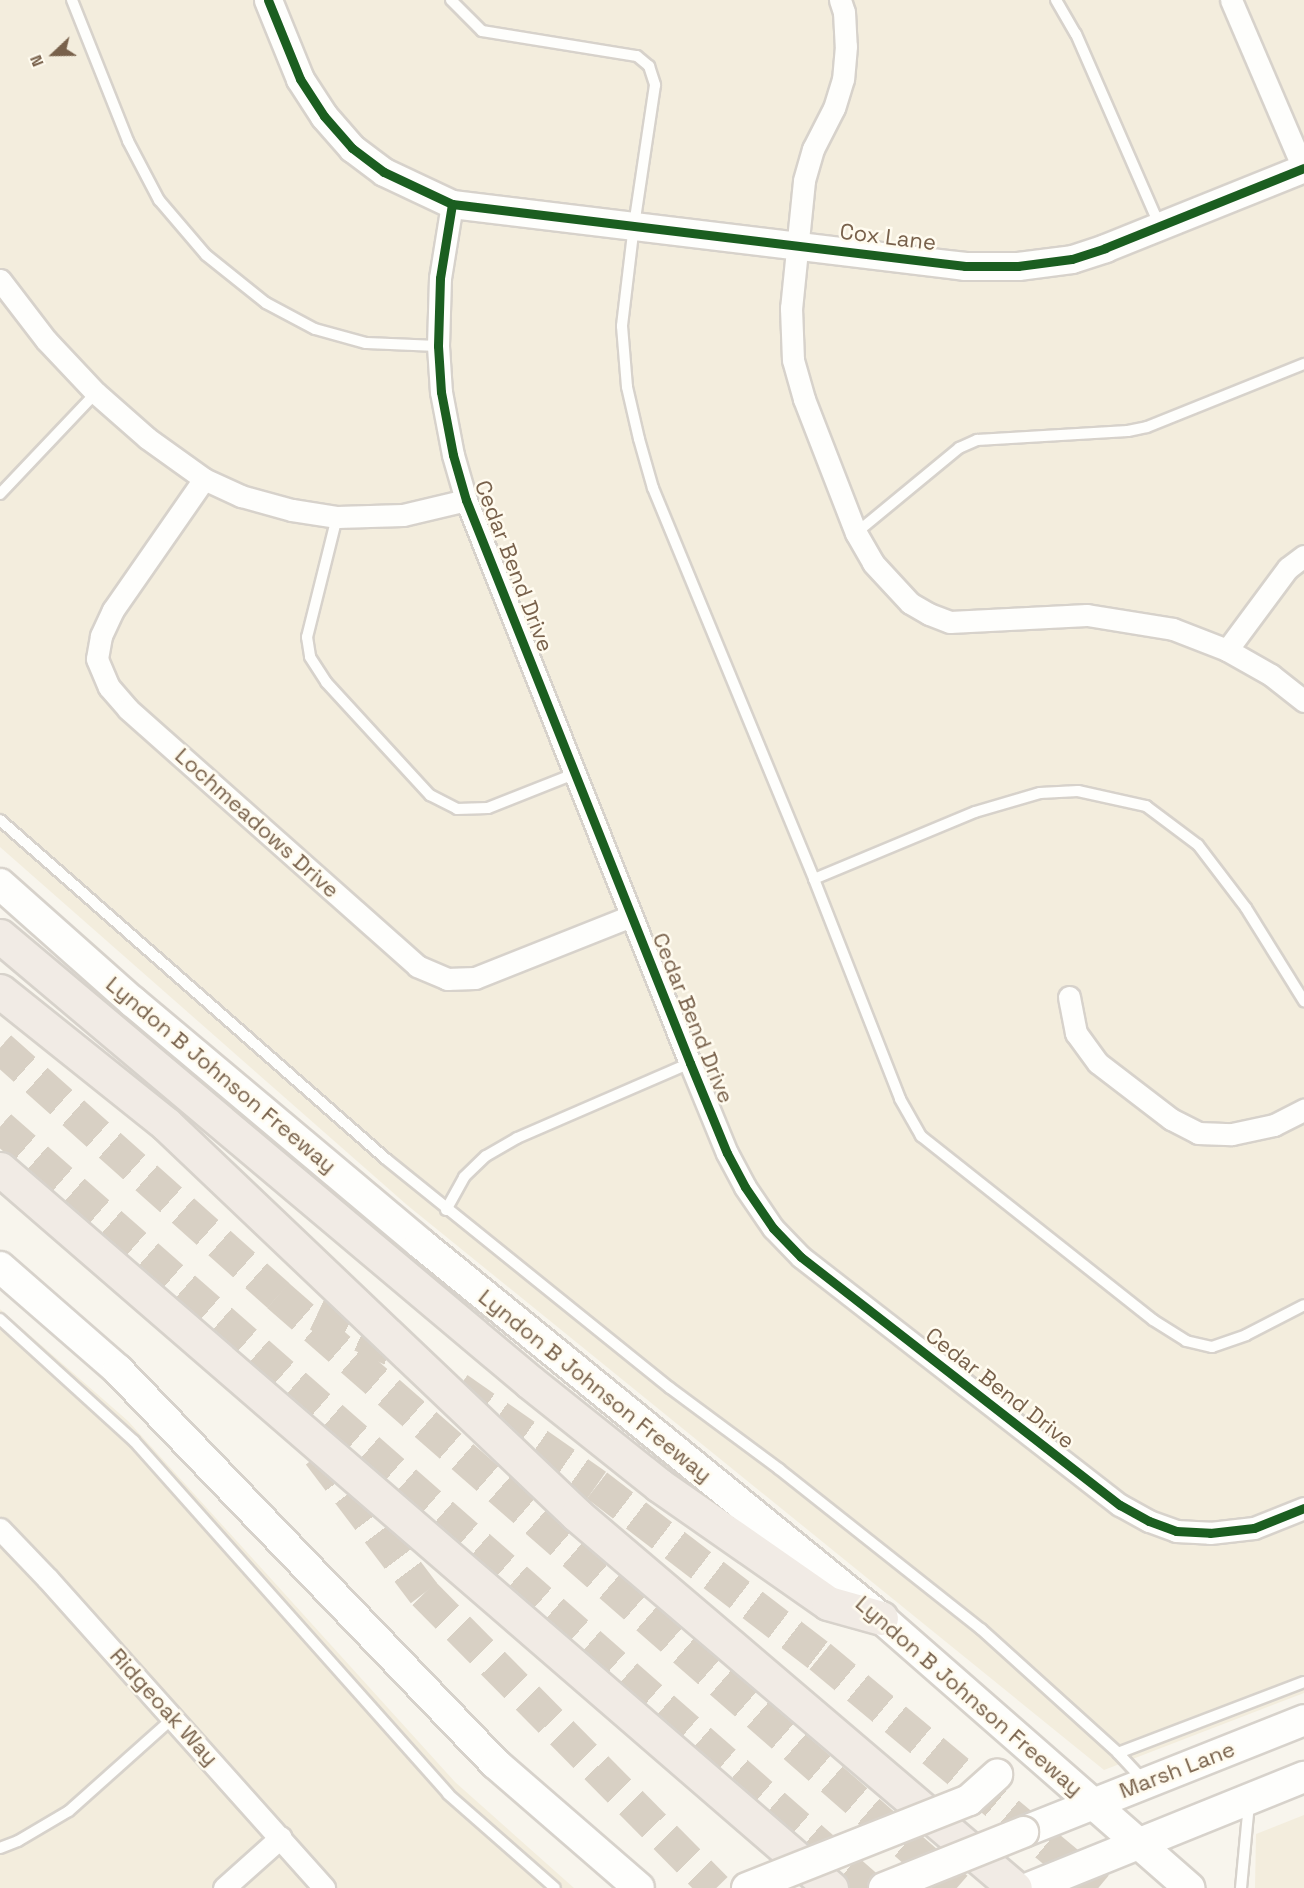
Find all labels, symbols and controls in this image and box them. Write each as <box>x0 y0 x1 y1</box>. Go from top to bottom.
north arrow <box>24 24 84 84</box>
text: N <box>25 52 49 70</box>
street label: Cox Lane <box>838 218 938 256</box>
street label: Cedar Bend Drive <box>469 477 559 655</box>
street label: Lochmeadows Drive <box>170 742 344 904</box>
street label: Cedar Bend Drive <box>647 929 739 1107</box>
street label: Lyndon B Johnson Freeway <box>101 971 341 1179</box>
street label: Lyndon B Johnson Freeway <box>473 1284 717 1488</box>
street label: Cedar Bend Drive <box>920 1322 1080 1454</box>
street label: Lyndon B Johnson Freeway <box>850 1590 1088 1802</box>
street label: Ridgeoak Way <box>104 1643 224 1771</box>
street label: Marsh Lane <box>1115 1736 1239 1804</box>

